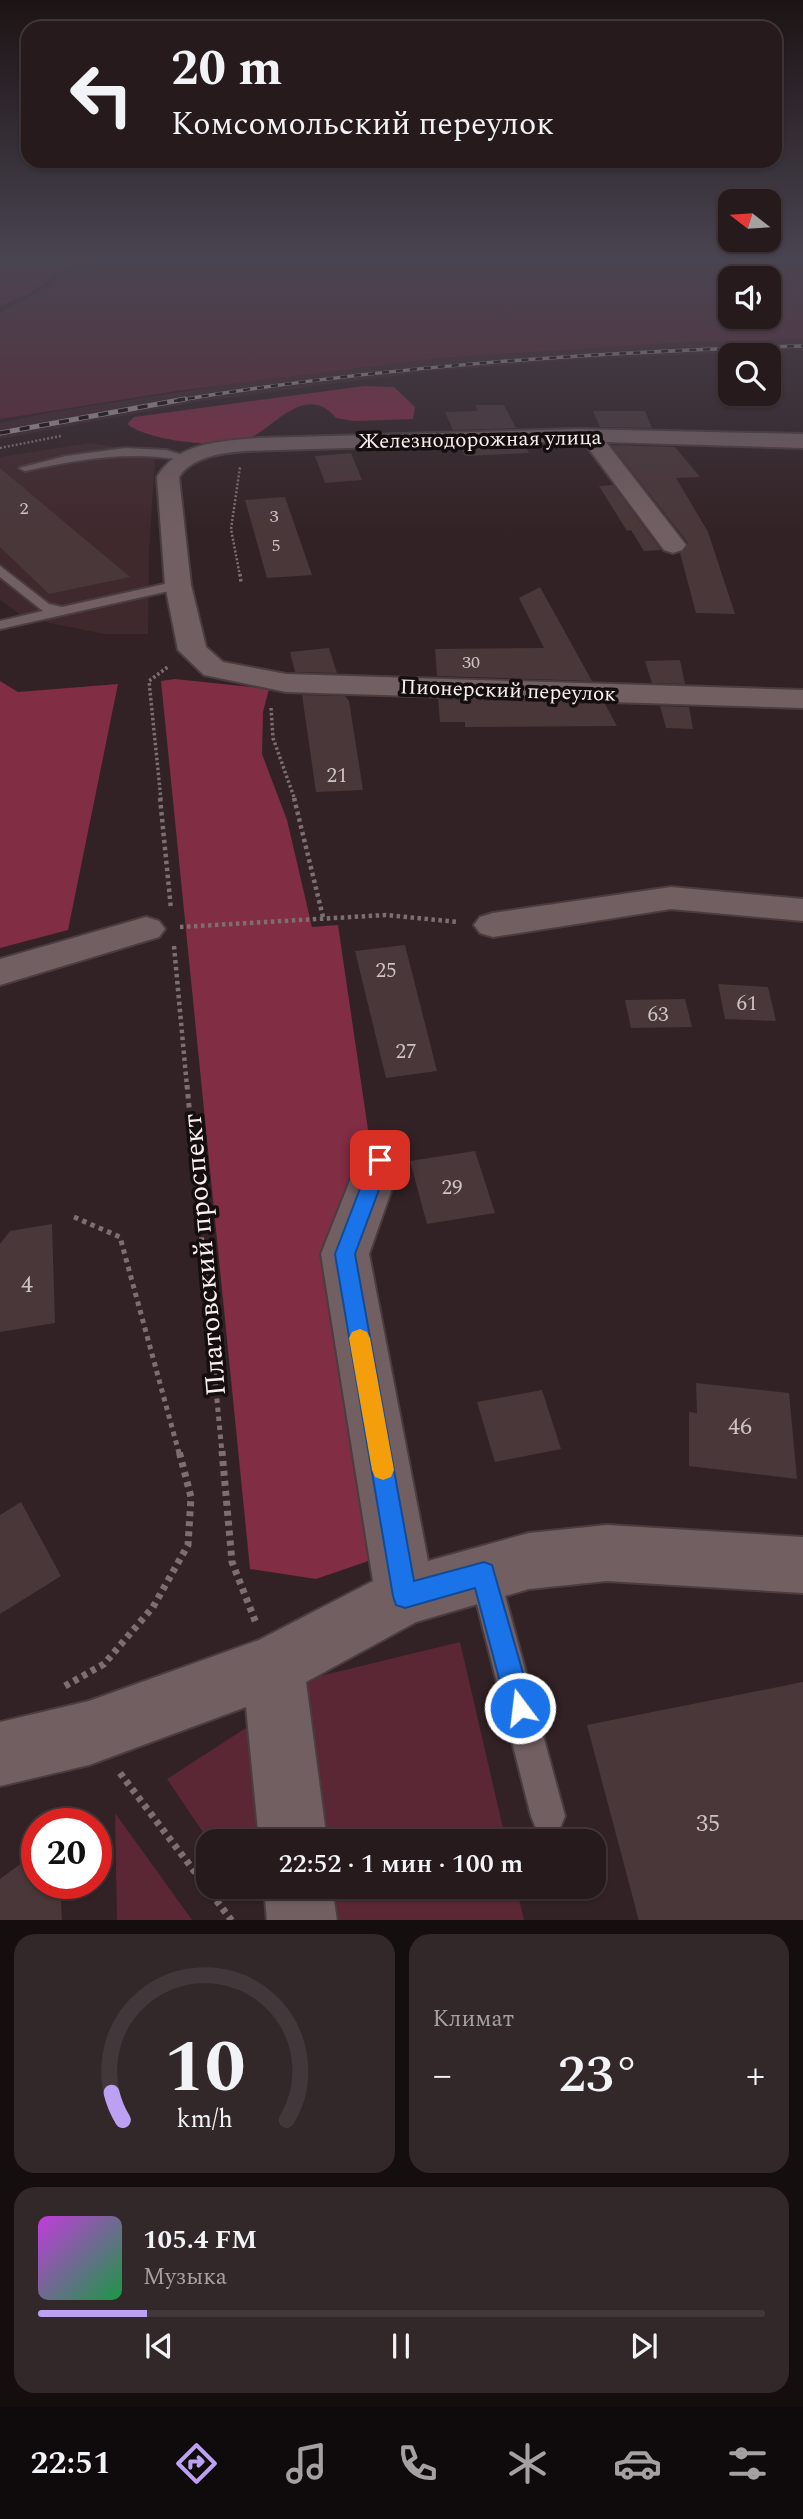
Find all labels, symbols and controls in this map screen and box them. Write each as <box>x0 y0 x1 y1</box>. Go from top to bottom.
text: 20 m <box>171 32 282 107</box>
icon: left <box>56 49 147 140</box>
text: Комсомольский переулок <box>171 100 554 149</box>
north arrow <box>718 189 780 252</box>
map controls <box>718 189 781 406</box>
button: sound <box>718 266 781 329</box>
button: search <box>718 343 781 406</box>
street label: Железнодорожная улица <box>358 422 603 458</box>
house number: 2 <box>20 495 29 522</box>
house number: 3 <box>270 503 279 530</box>
house number: 5 <box>272 532 281 559</box>
house number: 30 <box>462 649 480 676</box>
street label: Пионерский переулок <box>399 671 617 711</box>
house number: 21 <box>327 760 348 792</box>
house number: 25 <box>376 955 397 987</box>
house number: 61 <box>737 988 758 1020</box>
house number: 63 <box>648 999 669 1031</box>
house number: 27 <box>396 1036 417 1068</box>
street label: Платовский проспект <box>171 1112 238 1398</box>
pin <box>350 1130 410 1190</box>
icon: arrive <box>361 1141 399 1179</box>
house number: 29 <box>442 1172 463 1204</box>
house number: 4 <box>21 1267 33 1303</box>
house number: 46 <box>728 1409 752 1445</box>
position arrow <box>483 1671 557 1745</box>
house number: 35 <box>696 1806 720 1842</box>
speed limit sign: 20 <box>21 1808 112 1899</box>
text: 22:52 · 1 мин · 100 m <box>279 1844 523 1884</box>
text: Климат <box>433 2002 514 2037</box>
text: 10 <box>163 2013 245 2124</box>
text: 23° <box>558 2036 640 2115</box>
text: − <box>433 2047 452 2105</box>
text: + <box>746 2047 765 2105</box>
text: km/h <box>176 2100 232 2138</box>
text: 105.4 FM <box>143 2220 257 2260</box>
text: Музыка <box>143 2260 227 2295</box>
icon: previous <box>140 2327 178 2365</box>
icon: pause <box>382 2327 420 2365</box>
icon: next <box>625 2327 663 2365</box>
text: 22:51 <box>31 2439 111 2488</box>
icon: directions <box>172 2439 221 2488</box>
icon: music <box>282 2439 331 2488</box>
icon: phone <box>393 2439 442 2488</box>
icon: climate <box>503 2439 552 2488</box>
icon: car <box>613 2439 662 2488</box>
icon: filters <box>723 2439 772 2488</box>

